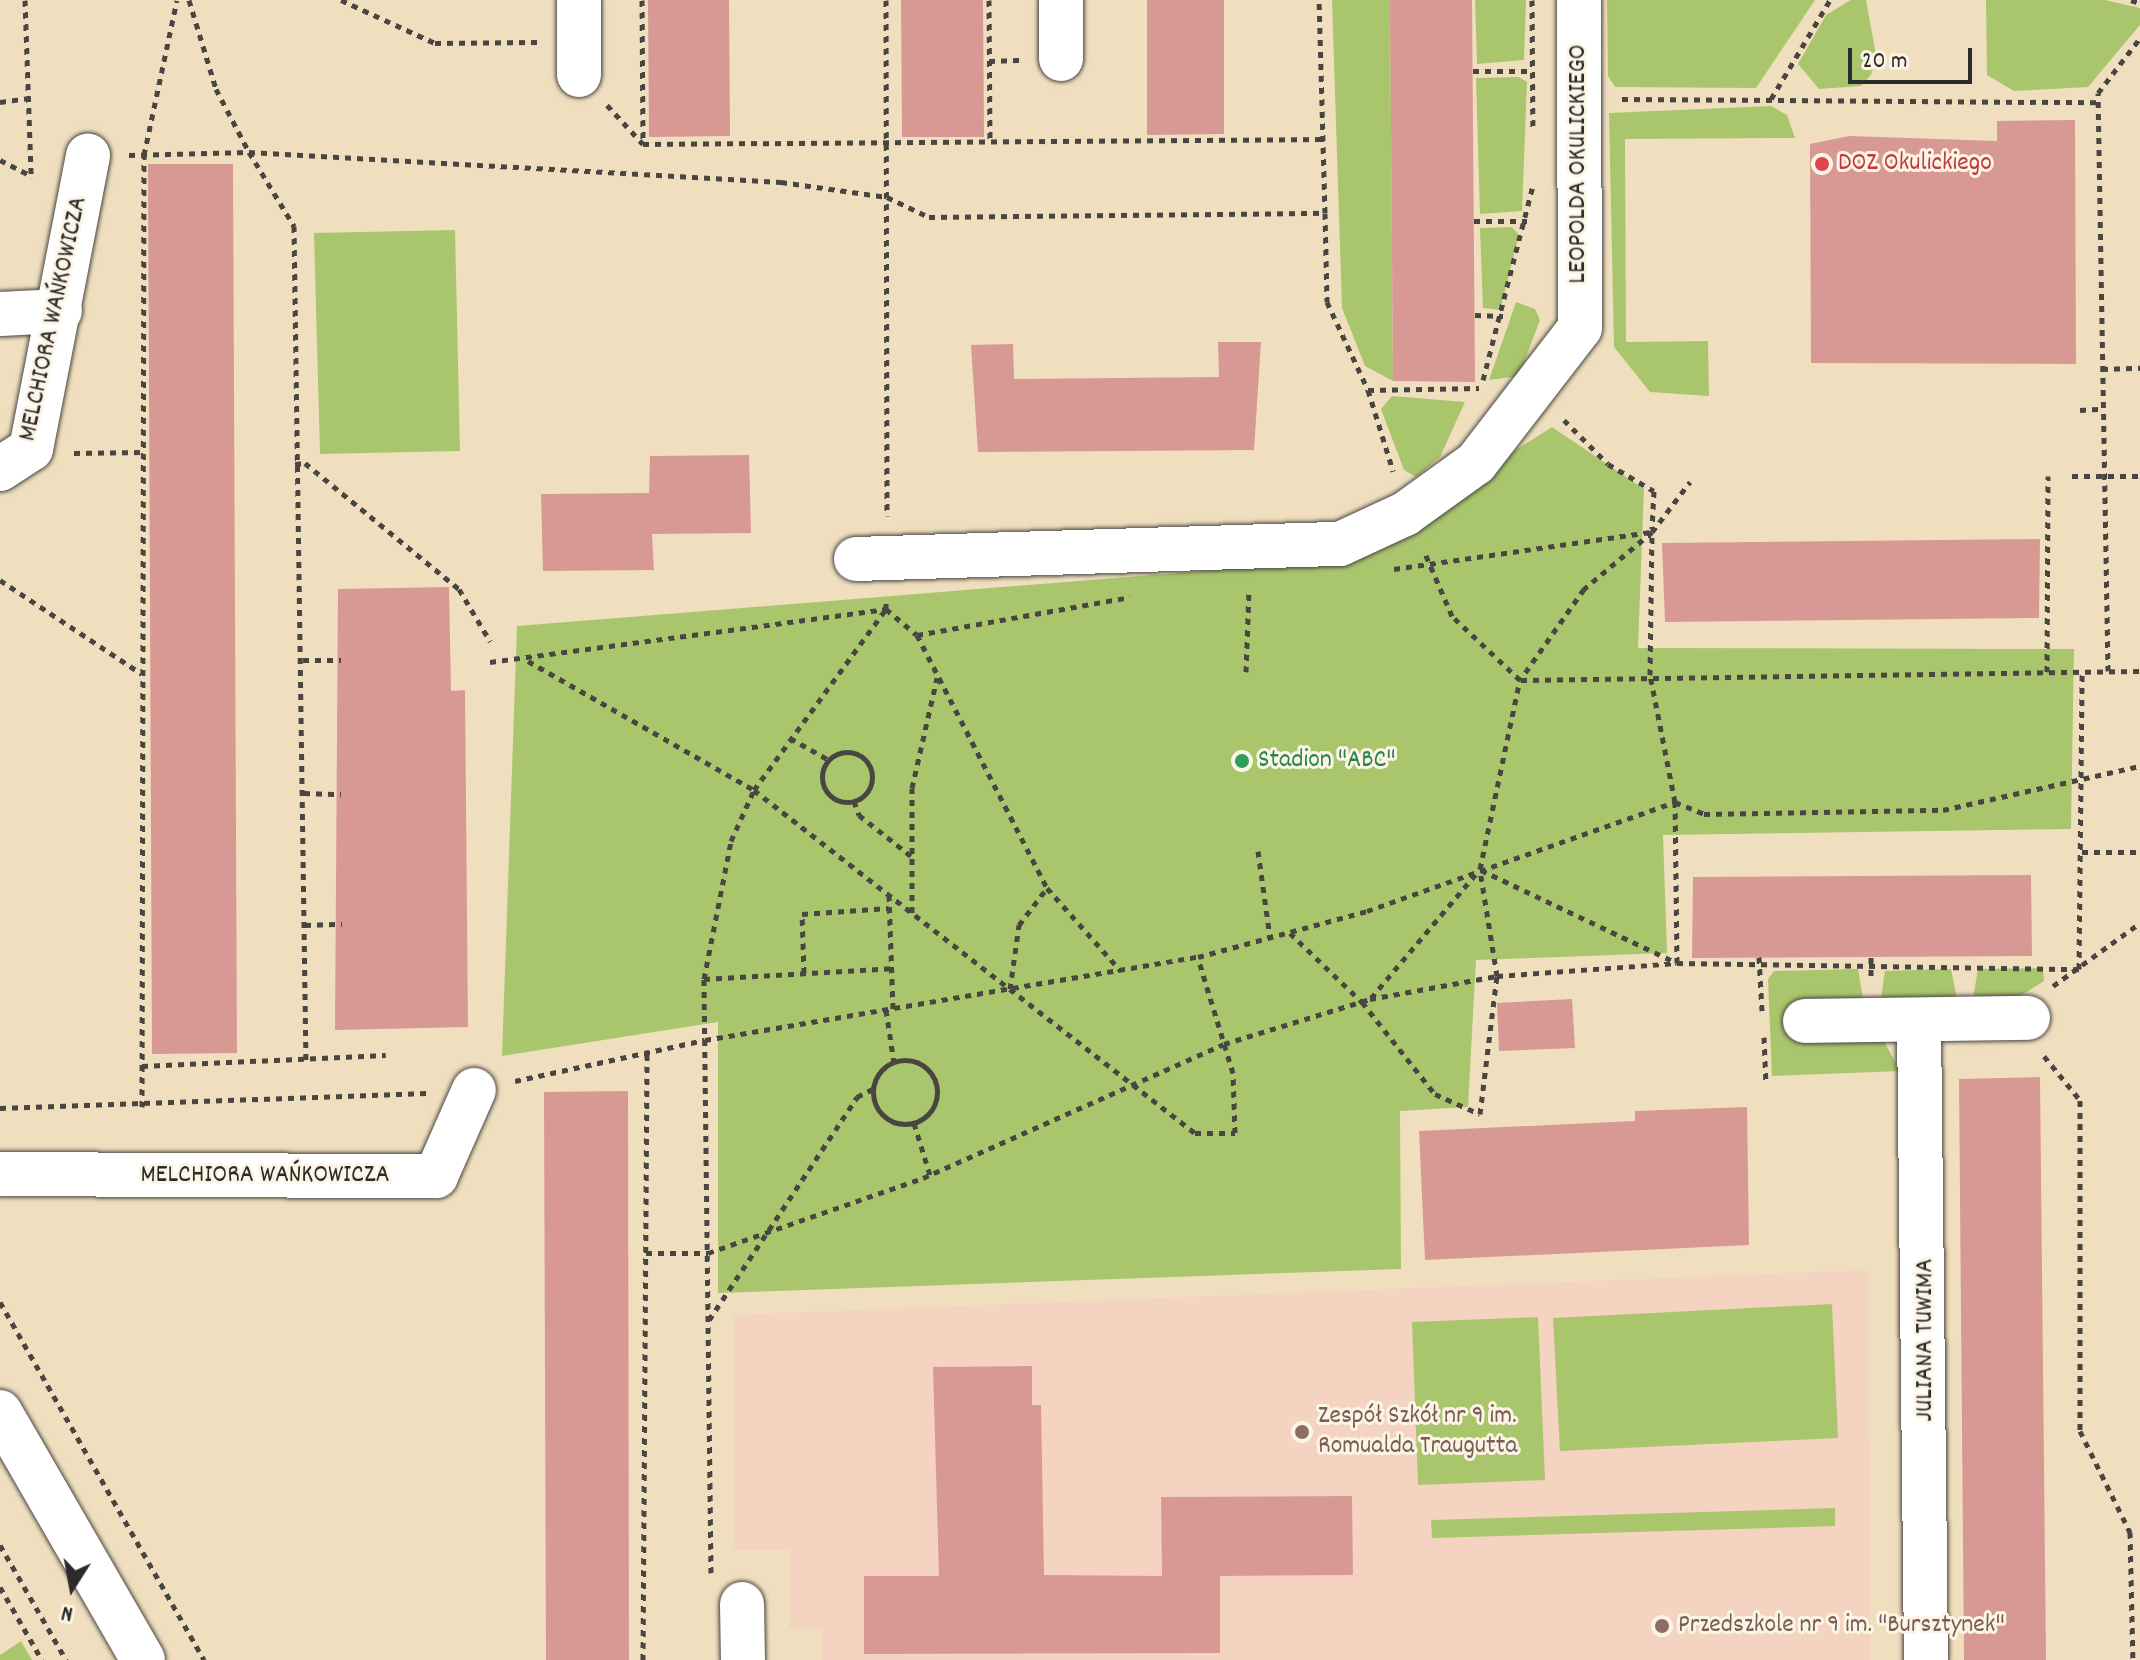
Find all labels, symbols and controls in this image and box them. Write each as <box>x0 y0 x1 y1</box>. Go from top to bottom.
scale bar <box>1852 32 1976 82</box>
street label: LEOPOLDA OKULICKIEGO <box>1563 44 1595 284</box>
text: 20 m <box>1862 45 1908 79</box>
place label: DOZ Okulickiego <box>1838 148 1992 180</box>
marker: DOZ Okulickiego <box>1813 155 1831 173</box>
street label: MELCHIORA WAŃKOWICZA <box>13 194 95 444</box>
place label: Stadion "ABC" <box>1258 745 1396 777</box>
marker: Stadion "ABC" <box>1233 752 1251 770</box>
street label: MELCHIORA WAŃKOWICZA <box>140 1160 390 1192</box>
street label: JULIANA TUWIMA <box>1910 1258 1942 1422</box>
place label: Zespół Szkół nr 9 im. Romualda Traugutta <box>1318 1401 1517 1462</box>
marker: Zespół Szkół nr 9 im. Romualda Traugutta <box>1293 1423 1311 1441</box>
north arrow <box>32 1548 112 1628</box>
text: N <box>59 1596 76 1628</box>
place label: Przedszkole nr 9 im. "Bursztynek" <box>1678 1610 2005 1642</box>
marker: Przedszkole nr 9 im. "Bursztynek" <box>1653 1617 1671 1635</box>

